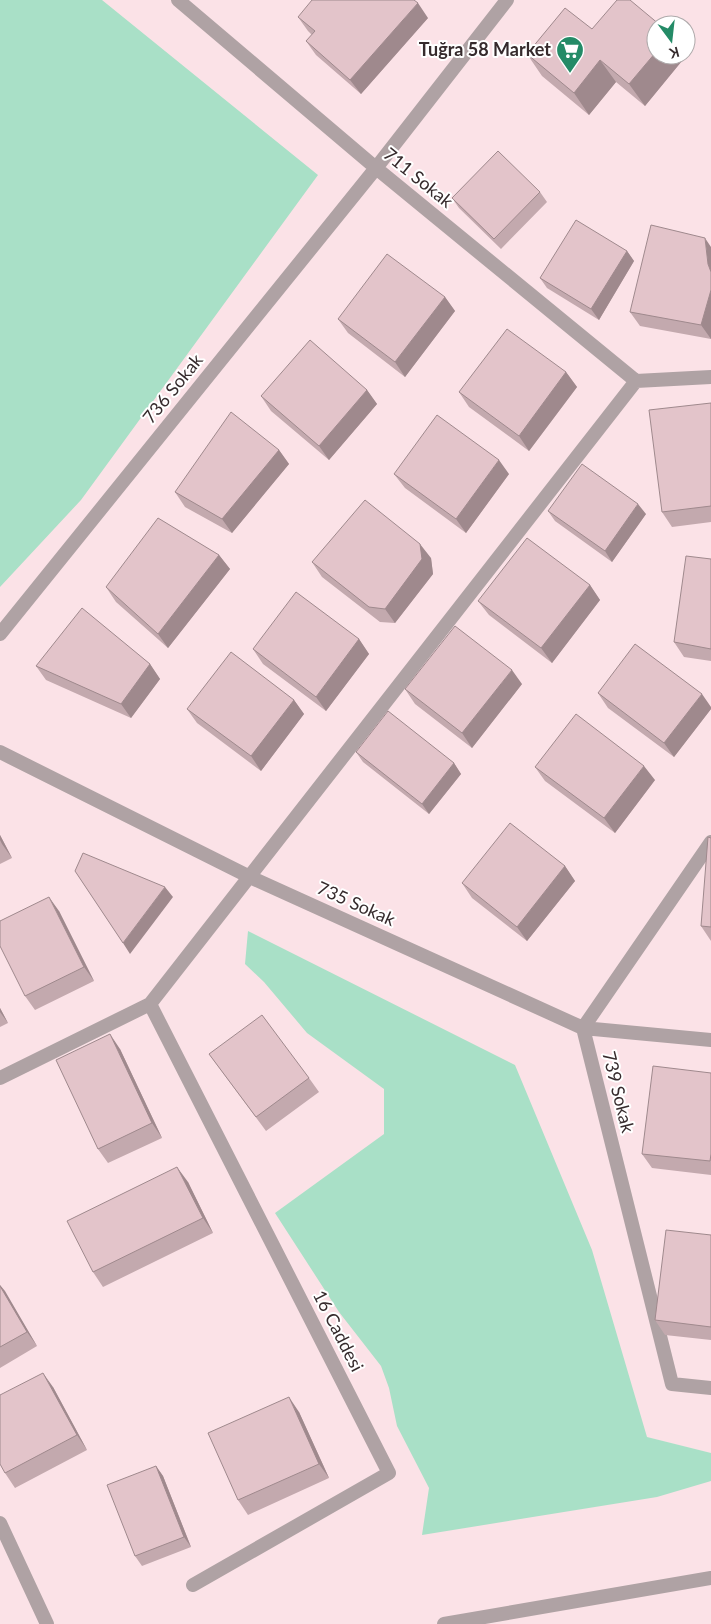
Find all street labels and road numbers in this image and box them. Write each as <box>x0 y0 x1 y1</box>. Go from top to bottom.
street label: 711 Sokak <box>379 143 458 212</box>
street label: 736 Sokak <box>138 349 207 428</box>
street label: 735 Sokak <box>314 876 400 930</box>
street label: 739 Sokak <box>598 1049 640 1136</box>
street label: 16 Caddesi <box>309 1286 369 1375</box>

